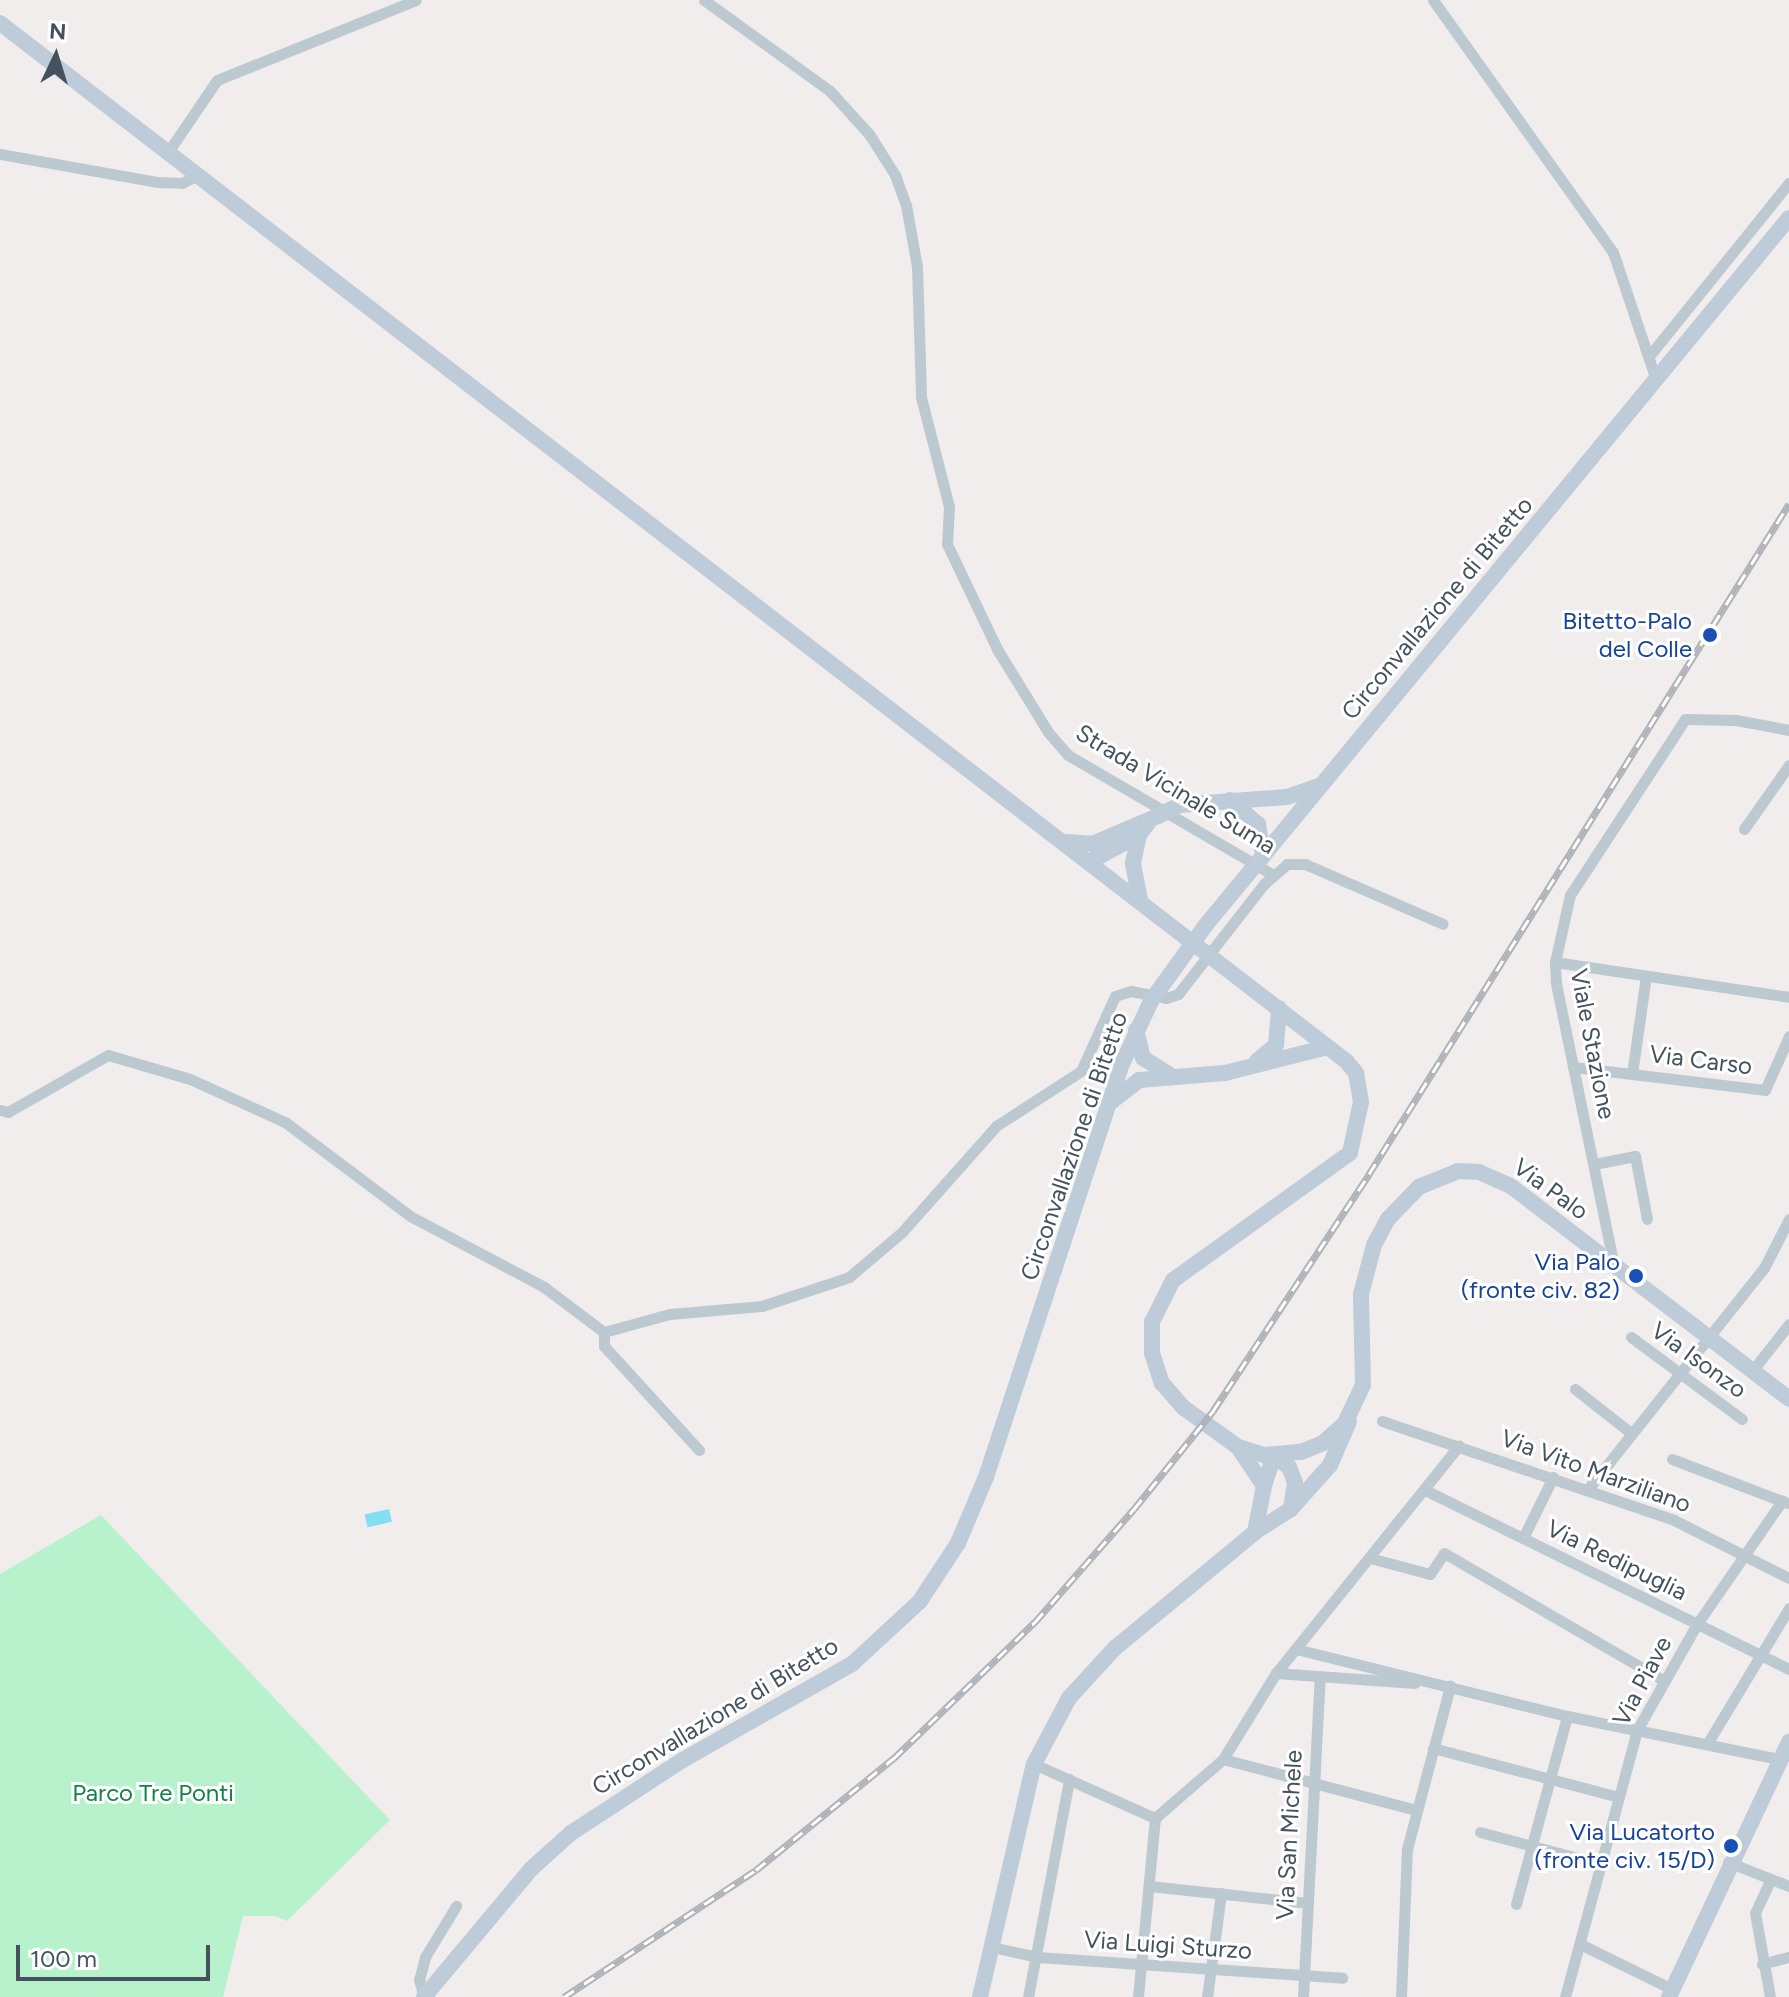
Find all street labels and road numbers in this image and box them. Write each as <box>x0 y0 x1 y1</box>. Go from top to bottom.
street label: Circonvallazione di Bitetto <box>1335 491 1539 725</box>
street label: Strada Vicinale Suma <box>1071 718 1281 860</box>
street label: Viale Stazione <box>1564 966 1622 1122</box>
street label: Circonvallazione di Bitetto <box>1014 1008 1134 1284</box>
street label: Via Carso <box>1648 1039 1754 1081</box>
street label: Via Palo <box>1508 1152 1594 1226</box>
street label: Via Isonzo <box>1646 1316 1752 1404</box>
street label: Via Vito Marziliano <box>1497 1423 1695 1519</box>
street label: Via Redipuglia <box>1542 1514 1692 1606</box>
street label: Circonvallazione di Bitetto <box>587 1631 843 1801</box>
street label: Via Piave <box>1606 1631 1678 1731</box>
street label: Via San Michele <box>1270 1749 1308 1921</box>
street label: Via Luigi Sturzo <box>1083 1925 1253 1965</box>

